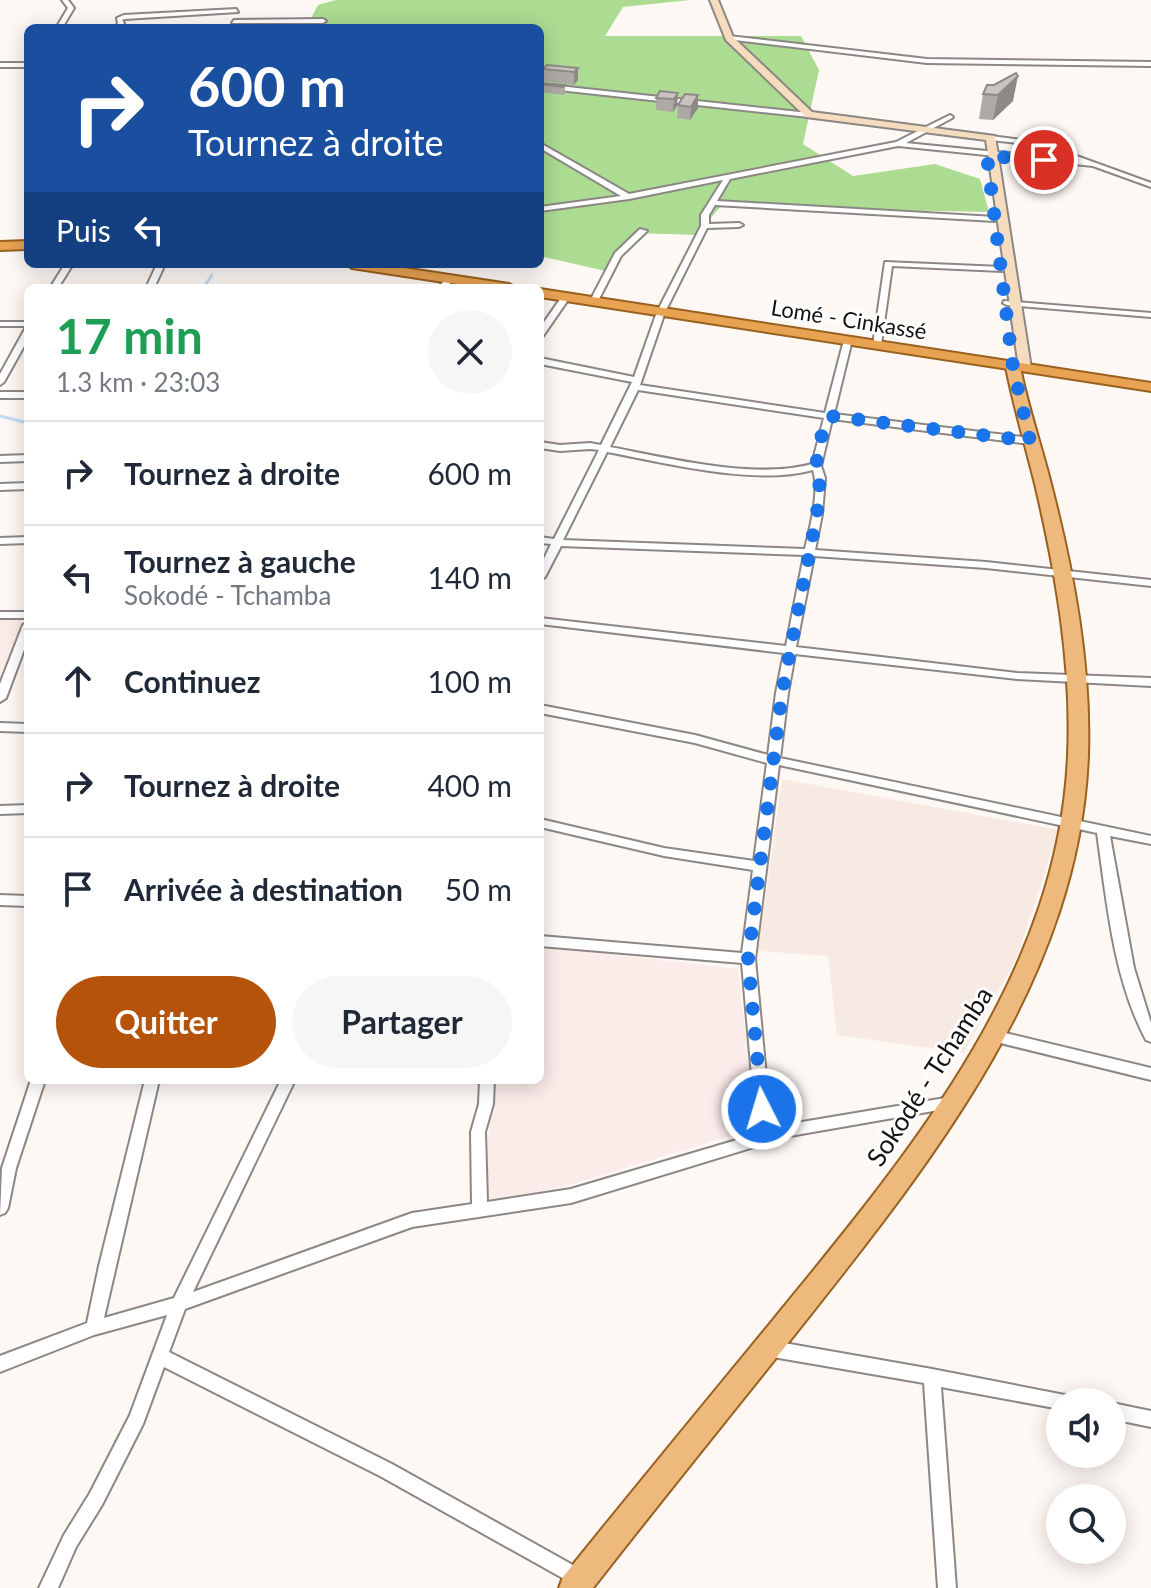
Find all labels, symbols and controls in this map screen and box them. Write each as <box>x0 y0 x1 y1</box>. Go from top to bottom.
text: 600 m <box>188 52 346 119</box>
icon: right <box>56 56 160 160</box>
text: Tournez à droite <box>188 120 444 164</box>
pin <box>1010 126 1078 194</box>
icon: arrive <box>1022 138 1066 182</box>
icon: left <box>127 208 171 252</box>
text: Puis <box>56 212 111 248</box>
street label: Lomé - Cinkassé <box>769 293 929 345</box>
text: 17 min <box>56 307 203 364</box>
button: close <box>428 310 512 394</box>
text: 1.3 km · 23:03 <box>56 366 220 398</box>
icon: right <box>56 451 100 495</box>
text: Tournez à droite <box>124 455 340 491</box>
text: 600 m <box>427 455 512 491</box>
text: Tournez à gauche <box>124 543 356 579</box>
icon: left <box>56 555 100 599</box>
text: 140 m <box>427 559 512 595</box>
text: Sokodé - Tchamba <box>124 579 331 611</box>
icon: ahead <box>56 659 100 703</box>
text: Continuez <box>124 663 260 699</box>
text: 100 m <box>427 663 512 699</box>
icon: right <box>56 763 100 807</box>
text: Tournez à droite <box>124 767 340 803</box>
text: 400 m <box>427 767 512 803</box>
icon: arrive <box>56 867 100 911</box>
text: Arrivée à destination <box>124 871 403 907</box>
text: 50 m <box>445 871 512 907</box>
button: Quitter <box>56 976 276 1068</box>
button: Partager <box>292 976 512 1068</box>
street label: Sokodé - Tchamba <box>859 980 999 1172</box>
position arrow <box>720 1067 804 1151</box>
map controls <box>1046 1388 1126 1564</box>
button: sound <box>1046 1388 1126 1468</box>
button: search <box>1046 1484 1126 1564</box>

